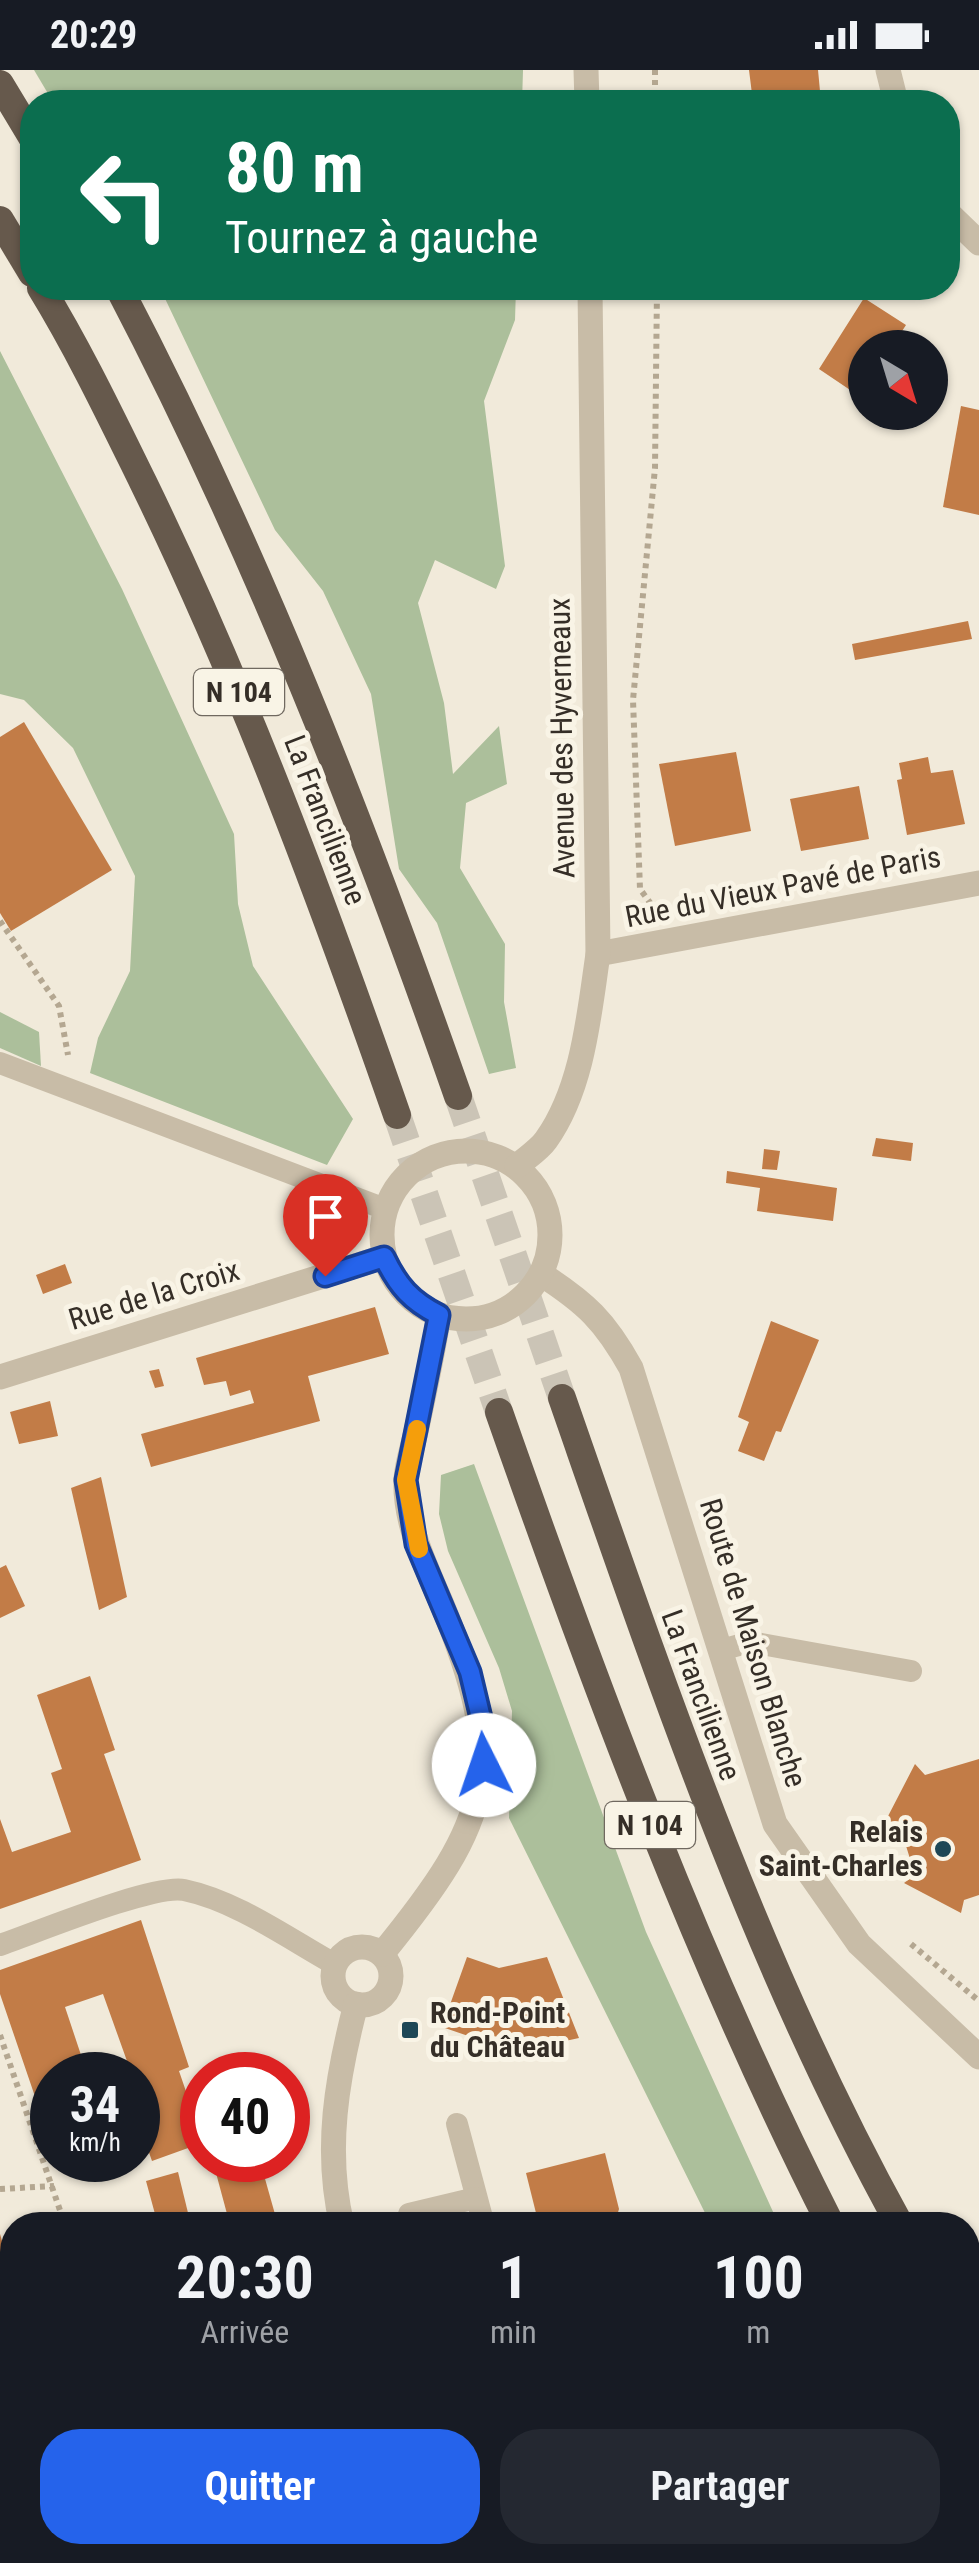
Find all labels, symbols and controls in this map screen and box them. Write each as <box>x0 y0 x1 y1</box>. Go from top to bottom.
text: 20:29 <box>50 13 137 57</box>
text: 80 m <box>225 127 364 209</box>
icon: left <box>60 130 190 260</box>
text: Tournez à gauche <box>225 211 538 264</box>
north arrow <box>848 330 948 430</box>
map controls <box>848 330 948 430</box>
street label: Avenue des Hyverneaux <box>542 598 581 878</box>
road number: N 104 <box>194 669 284 715</box>
street label: La Francilienne <box>277 730 374 910</box>
street label: Rue du Vieux Pavé de Paris <box>622 839 944 934</box>
pin <box>283 1174 368 1277</box>
icon: arrive <box>298 1189 353 1244</box>
street label: Rue de la Croix <box>64 1252 243 1337</box>
street label: Route de Maison Blanche <box>693 1494 814 1791</box>
street label: La Francilienne <box>654 1605 748 1785</box>
position arrow <box>432 1713 536 1817</box>
road number: N 104 <box>605 1802 695 1848</box>
place label: Relais Saint-Charles <box>759 1814 923 1883</box>
marker: Relais Saint-Charles <box>932 1838 954 1860</box>
place label: Rond-Point du Château <box>430 1995 565 2064</box>
marker: Rond-Point du Château <box>399 2019 421 2041</box>
speed limit sign: 40 <box>180 2052 310 2182</box>
text: 34 <box>70 2076 120 2134</box>
text: km/h <box>69 2128 121 2157</box>
text: 20:30 <box>176 2242 314 2313</box>
text: 1 <box>498 2242 529 2313</box>
text: 100 <box>713 2242 804 2313</box>
text: Arrivée <box>201 2313 289 2351</box>
text: min <box>490 2313 537 2351</box>
text: m <box>746 2313 770 2351</box>
button: Quitter <box>40 2429 480 2544</box>
button: Partager <box>500 2429 940 2544</box>

